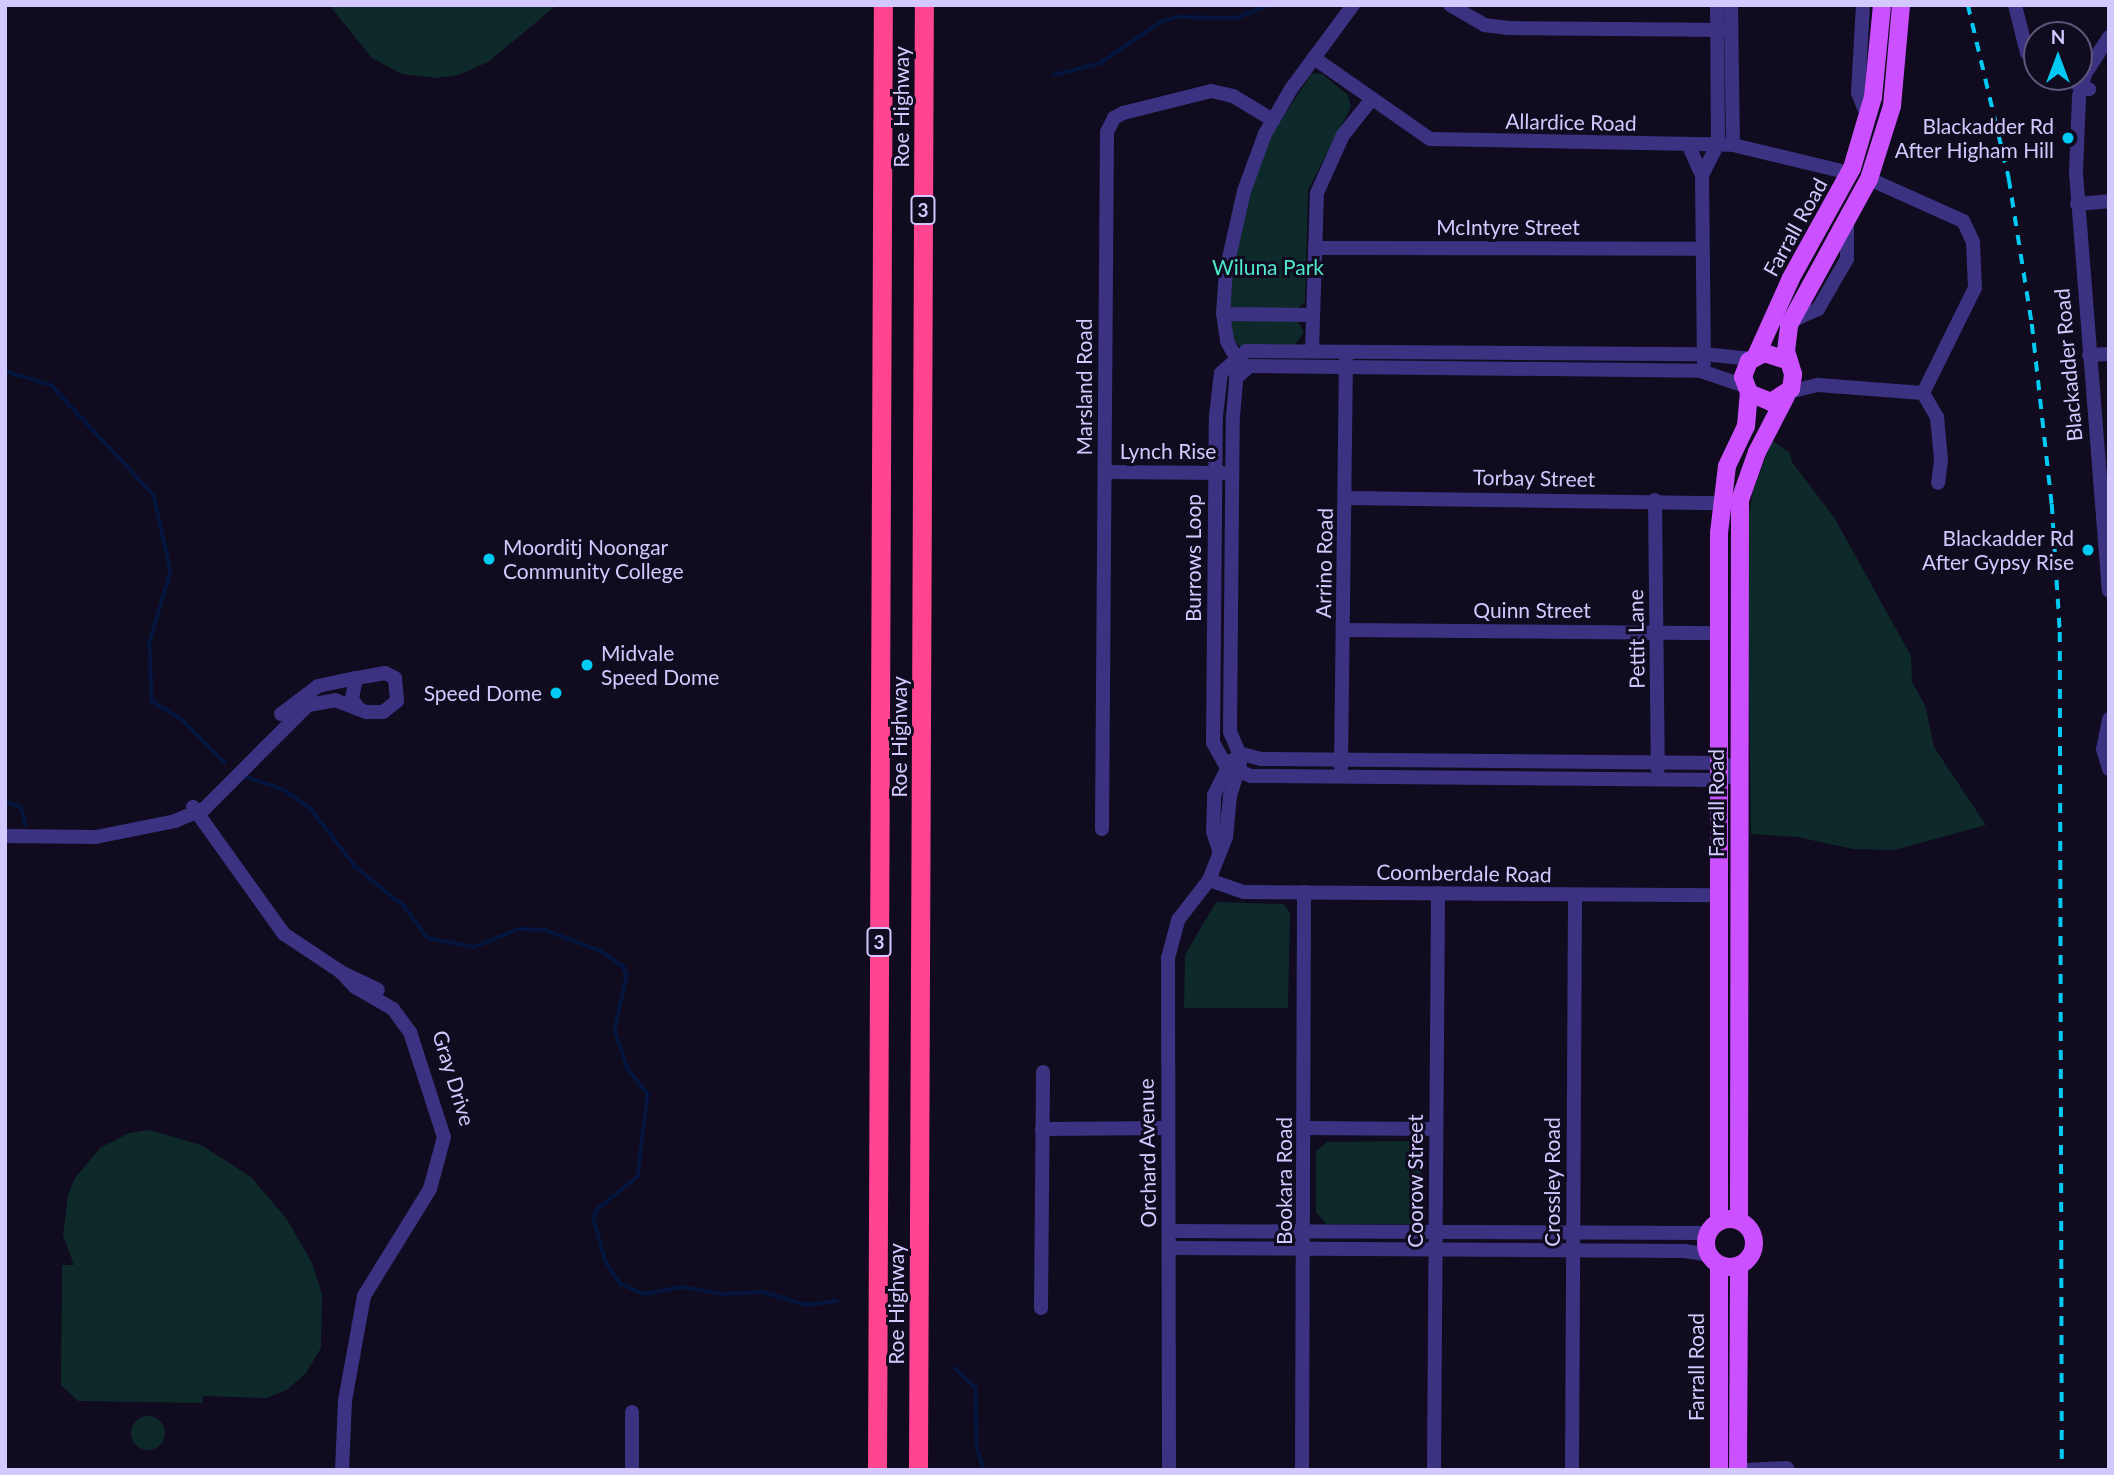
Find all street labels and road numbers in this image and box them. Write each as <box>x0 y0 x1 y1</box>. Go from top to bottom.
street label: Roe Highway <box>888 46 914 168</box>
street label: Allardice Road <box>1505 108 1637 136</box>
street label: Farrall Road <box>1758 174 1832 280</box>
road number: 3 <box>909 194 937 226</box>
street label: McIntyre Street <box>1436 214 1580 240</box>
street label: Blackadder Road <box>2049 287 2087 443</box>
street label: Marsland Road <box>1071 318 1097 456</box>
street label: Lynch Rise <box>1120 438 1216 464</box>
street label: Torbay Street <box>1472 464 1596 492</box>
street label: Burrows Loop <box>1180 494 1206 622</box>
street label: Arrino Road <box>1310 508 1338 618</box>
street label: Pettit Lane <box>1623 589 1649 689</box>
street label: Quinn Street <box>1473 597 1591 623</box>
street label: Roe Highway <box>886 676 912 798</box>
street label: Farrall Road <box>1703 749 1729 857</box>
street label: Coomberdale Road <box>1376 859 1552 887</box>
road number: 3 <box>865 926 893 958</box>
street label: Gray Drive <box>427 1027 481 1129</box>
street label: Orchard Avenue <box>1133 1078 1161 1228</box>
street label: Coorow Street <box>1402 1114 1428 1248</box>
street label: Bookara Road <box>1271 1117 1297 1245</box>
street label: Crossley Road <box>1539 1117 1565 1247</box>
street label: Roe Highway <box>883 1243 909 1365</box>
street label: Farrall Road <box>1683 1313 1709 1421</box>

